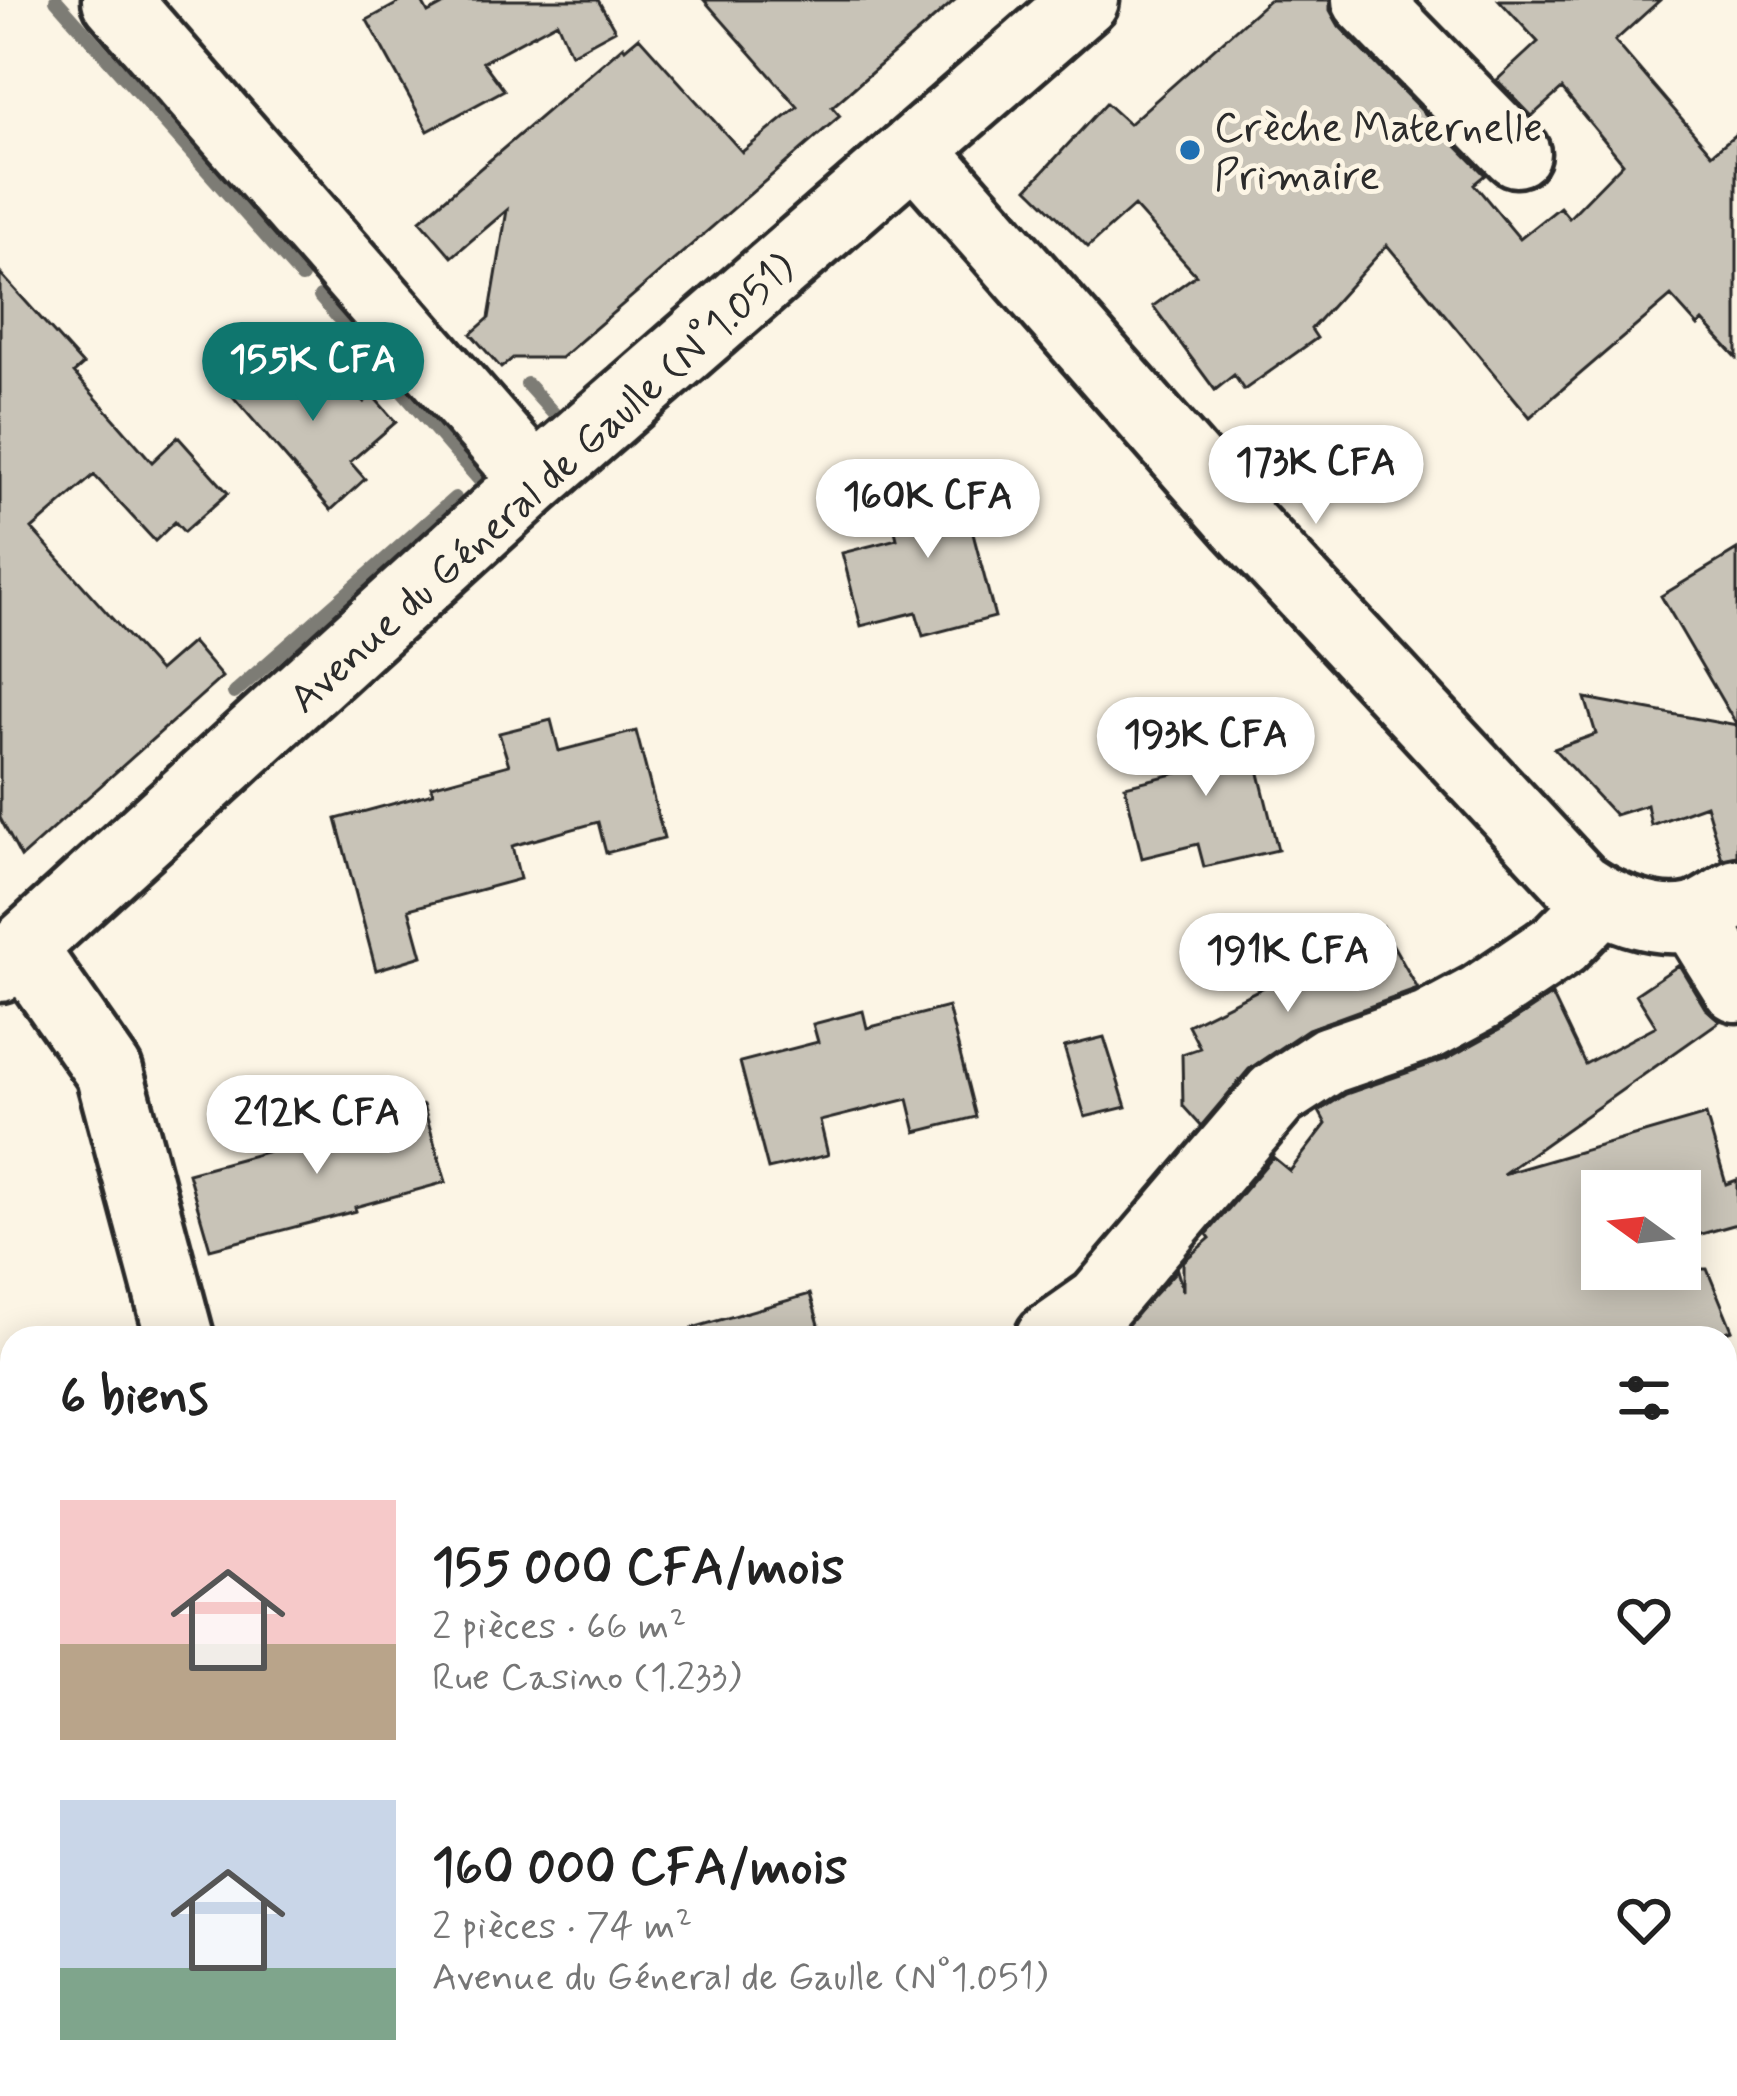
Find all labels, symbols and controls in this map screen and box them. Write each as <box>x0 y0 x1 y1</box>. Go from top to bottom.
place label: Crèche Maternelle Primaire <box>1214 102 1543 205</box>
marker: Crèche Maternelle Primaire <box>1177 137 1203 163</box>
street label: Avenue du Géneral de Gaulle (N°1.051) <box>278 242 808 727</box>
pin: 155K CFA <box>189 322 437 424</box>
text: 155K CFA <box>229 335 397 386</box>
pin: 173K CFA <box>1192 425 1440 527</box>
text: 173K CFA <box>1236 438 1396 489</box>
pin: 160K CFA <box>804 459 1052 561</box>
text: 160K CFA <box>843 472 1013 523</box>
pin: 193K CFA <box>1082 697 1330 799</box>
text: 193K CFA <box>1124 710 1288 761</box>
pin: 191K CFA <box>1164 913 1412 1015</box>
text: 191K CFA <box>1206 926 1370 977</box>
pin: 212K CFA <box>193 1075 441 1177</box>
text: 212K CFA <box>234 1088 400 1139</box>
north arrow <box>1581 1170 1701 1290</box>
map controls <box>1581 1170 1701 1290</box>
text: 6 biens <box>60 1365 208 1431</box>
icon: filters <box>1611 1365 1677 1431</box>
text: 155 000 CFA/mois <box>432 1536 844 1602</box>
icon: home <box>156 1548 300 1692</box>
icon: heart <box>1611 1587 1677 1653</box>
text: 2 pièces · 66 m² <box>432 1602 686 1653</box>
text: Rue Casino (1.233) <box>432 1653 741 1704</box>
text: 160 000 CFA/mois <box>432 1836 847 1902</box>
icon: home <box>156 1848 300 1992</box>
icon: heart <box>1611 1887 1677 1953</box>
text: 2 pièces · 74 m² <box>432 1902 692 1953</box>
text: Avenue du Géneral de Gaulle (N°1.051) <box>432 1953 1048 2004</box>

